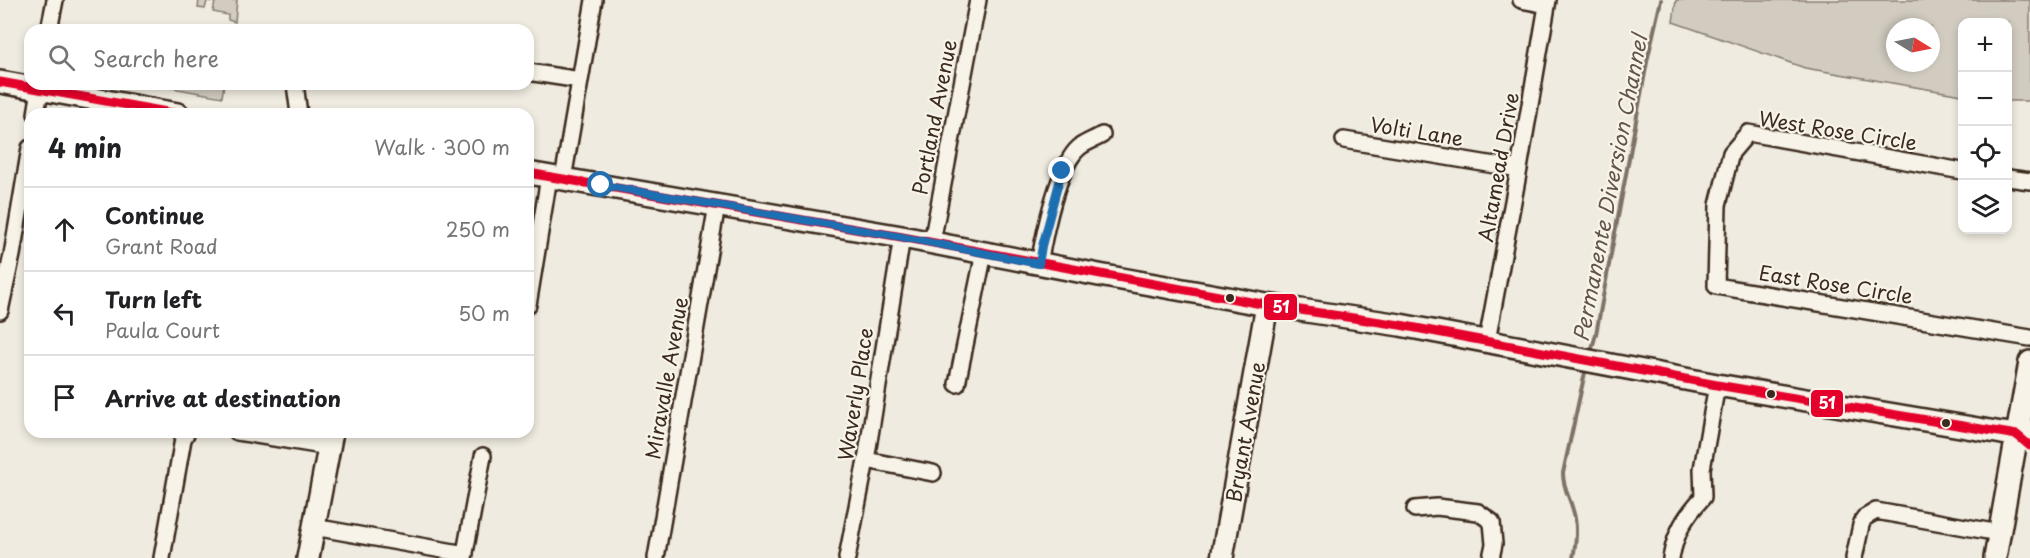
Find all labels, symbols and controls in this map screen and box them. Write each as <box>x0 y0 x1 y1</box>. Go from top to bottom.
north arrow <box>1886 18 1940 72</box>
map controls <box>1958 18 2012 234</box>
button: + <box>1958 18 2012 72</box>
search box <box>24 24 534 90</box>
water label: Permanente Diversion Channel <box>1564 29 1655 344</box>
street label: Portland Avenue <box>904 37 964 197</box>
icon: search <box>45 41 78 74</box>
text: Search here <box>93 41 219 74</box>
button: − <box>1958 72 2012 126</box>
street label: Altamead Drive <box>1470 90 1526 244</box>
street label: West Rose Circle <box>1757 103 1919 157</box>
street label: Volti Lane <box>1368 109 1466 153</box>
button: locate <box>1958 126 2012 180</box>
text: 4 min <box>48 128 122 167</box>
text: Walk · 300 m <box>374 132 510 162</box>
route end <box>1048 157 1074 183</box>
route start <box>587 171 613 197</box>
button: layers <box>1958 180 2012 234</box>
text: Continue <box>105 198 204 231</box>
icon: ahead <box>48 213 81 246</box>
text: 250 m <box>446 214 510 244</box>
text: Grant Road <box>105 231 218 261</box>
street label: East Rose Circle <box>1757 257 1915 311</box>
text: Turn left <box>105 282 202 315</box>
unlabelled marker <box>1224 292 1236 304</box>
line badge: 51 <box>1263 293 1298 321</box>
text: 51 <box>1272 294 1290 318</box>
street label: Miravalle Avenue <box>637 295 695 461</box>
icon: left <box>48 297 81 330</box>
text: 50 m <box>458 298 510 328</box>
text: Paula Court <box>105 315 220 345</box>
street label: Waverly Place <box>830 325 880 463</box>
street label: Bryant Avenue <box>1218 359 1272 505</box>
icon: arrive <box>48 381 81 414</box>
text: Arrive at destination <box>105 381 341 414</box>
unlabelled marker <box>1765 388 1777 400</box>
line badge: 51 <box>1810 389 1844 418</box>
text: 51 <box>1818 390 1836 414</box>
unlabelled marker <box>1940 417 1952 429</box>

